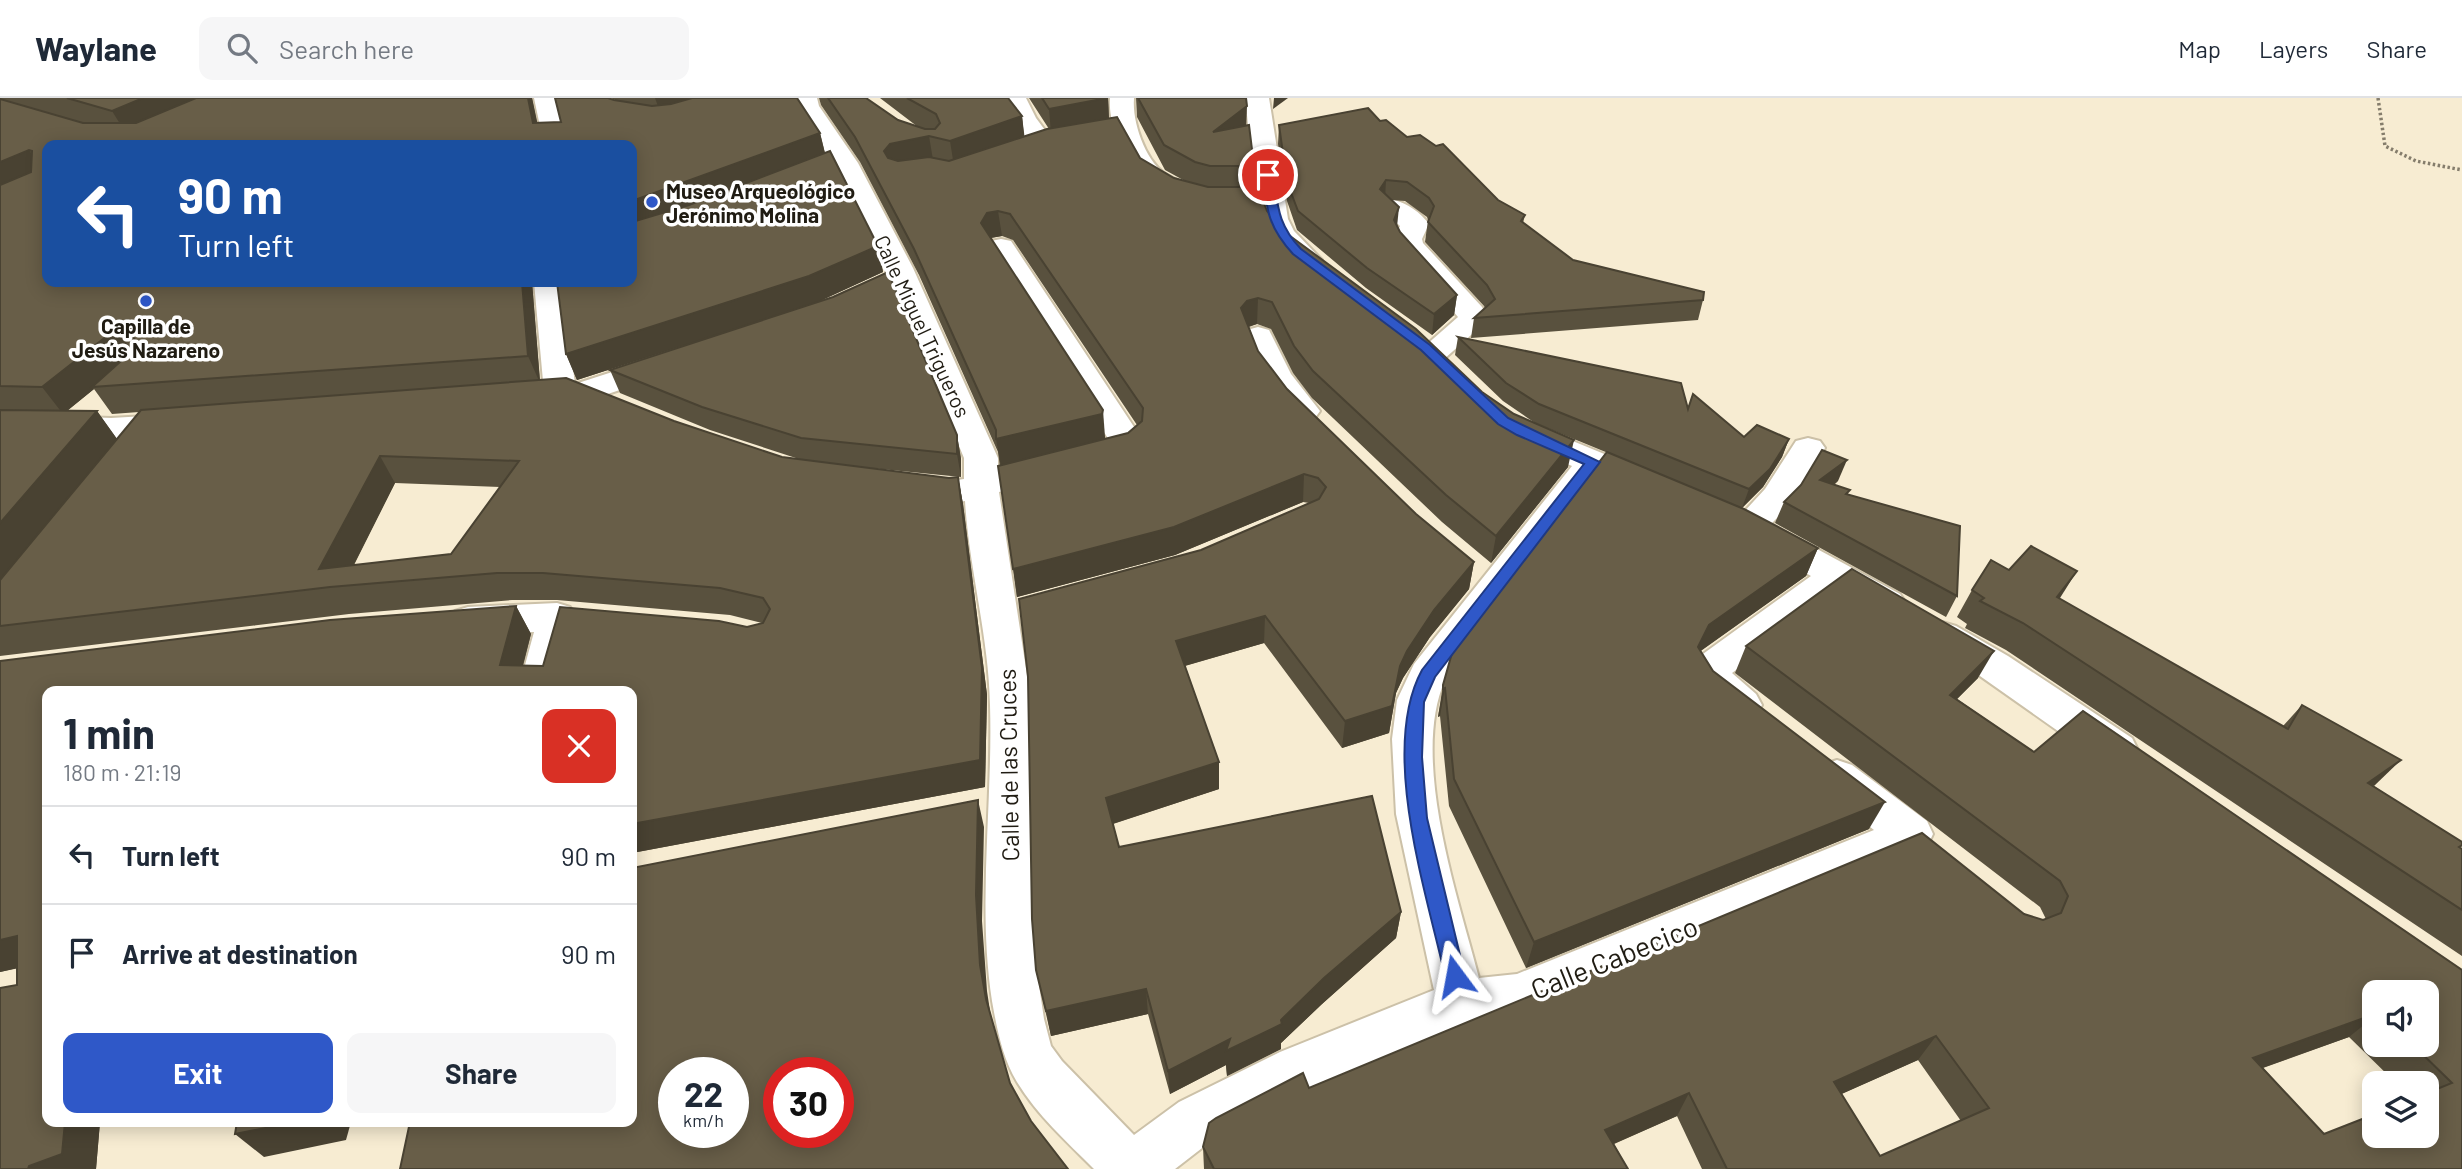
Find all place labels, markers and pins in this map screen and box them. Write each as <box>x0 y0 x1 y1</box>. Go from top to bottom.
pin <box>1238 145 1298 205</box>
place label: Museo Arqueológico Jerónimo Molina <box>666 178 855 227</box>
marker: Museo Arqueológico Jerónimo Molina <box>644 194 660 210</box>
marker: Capilla de Jesús Nazareno <box>138 293 154 309</box>
place label: Capilla de Jesús Nazareno <box>72 313 220 362</box>

